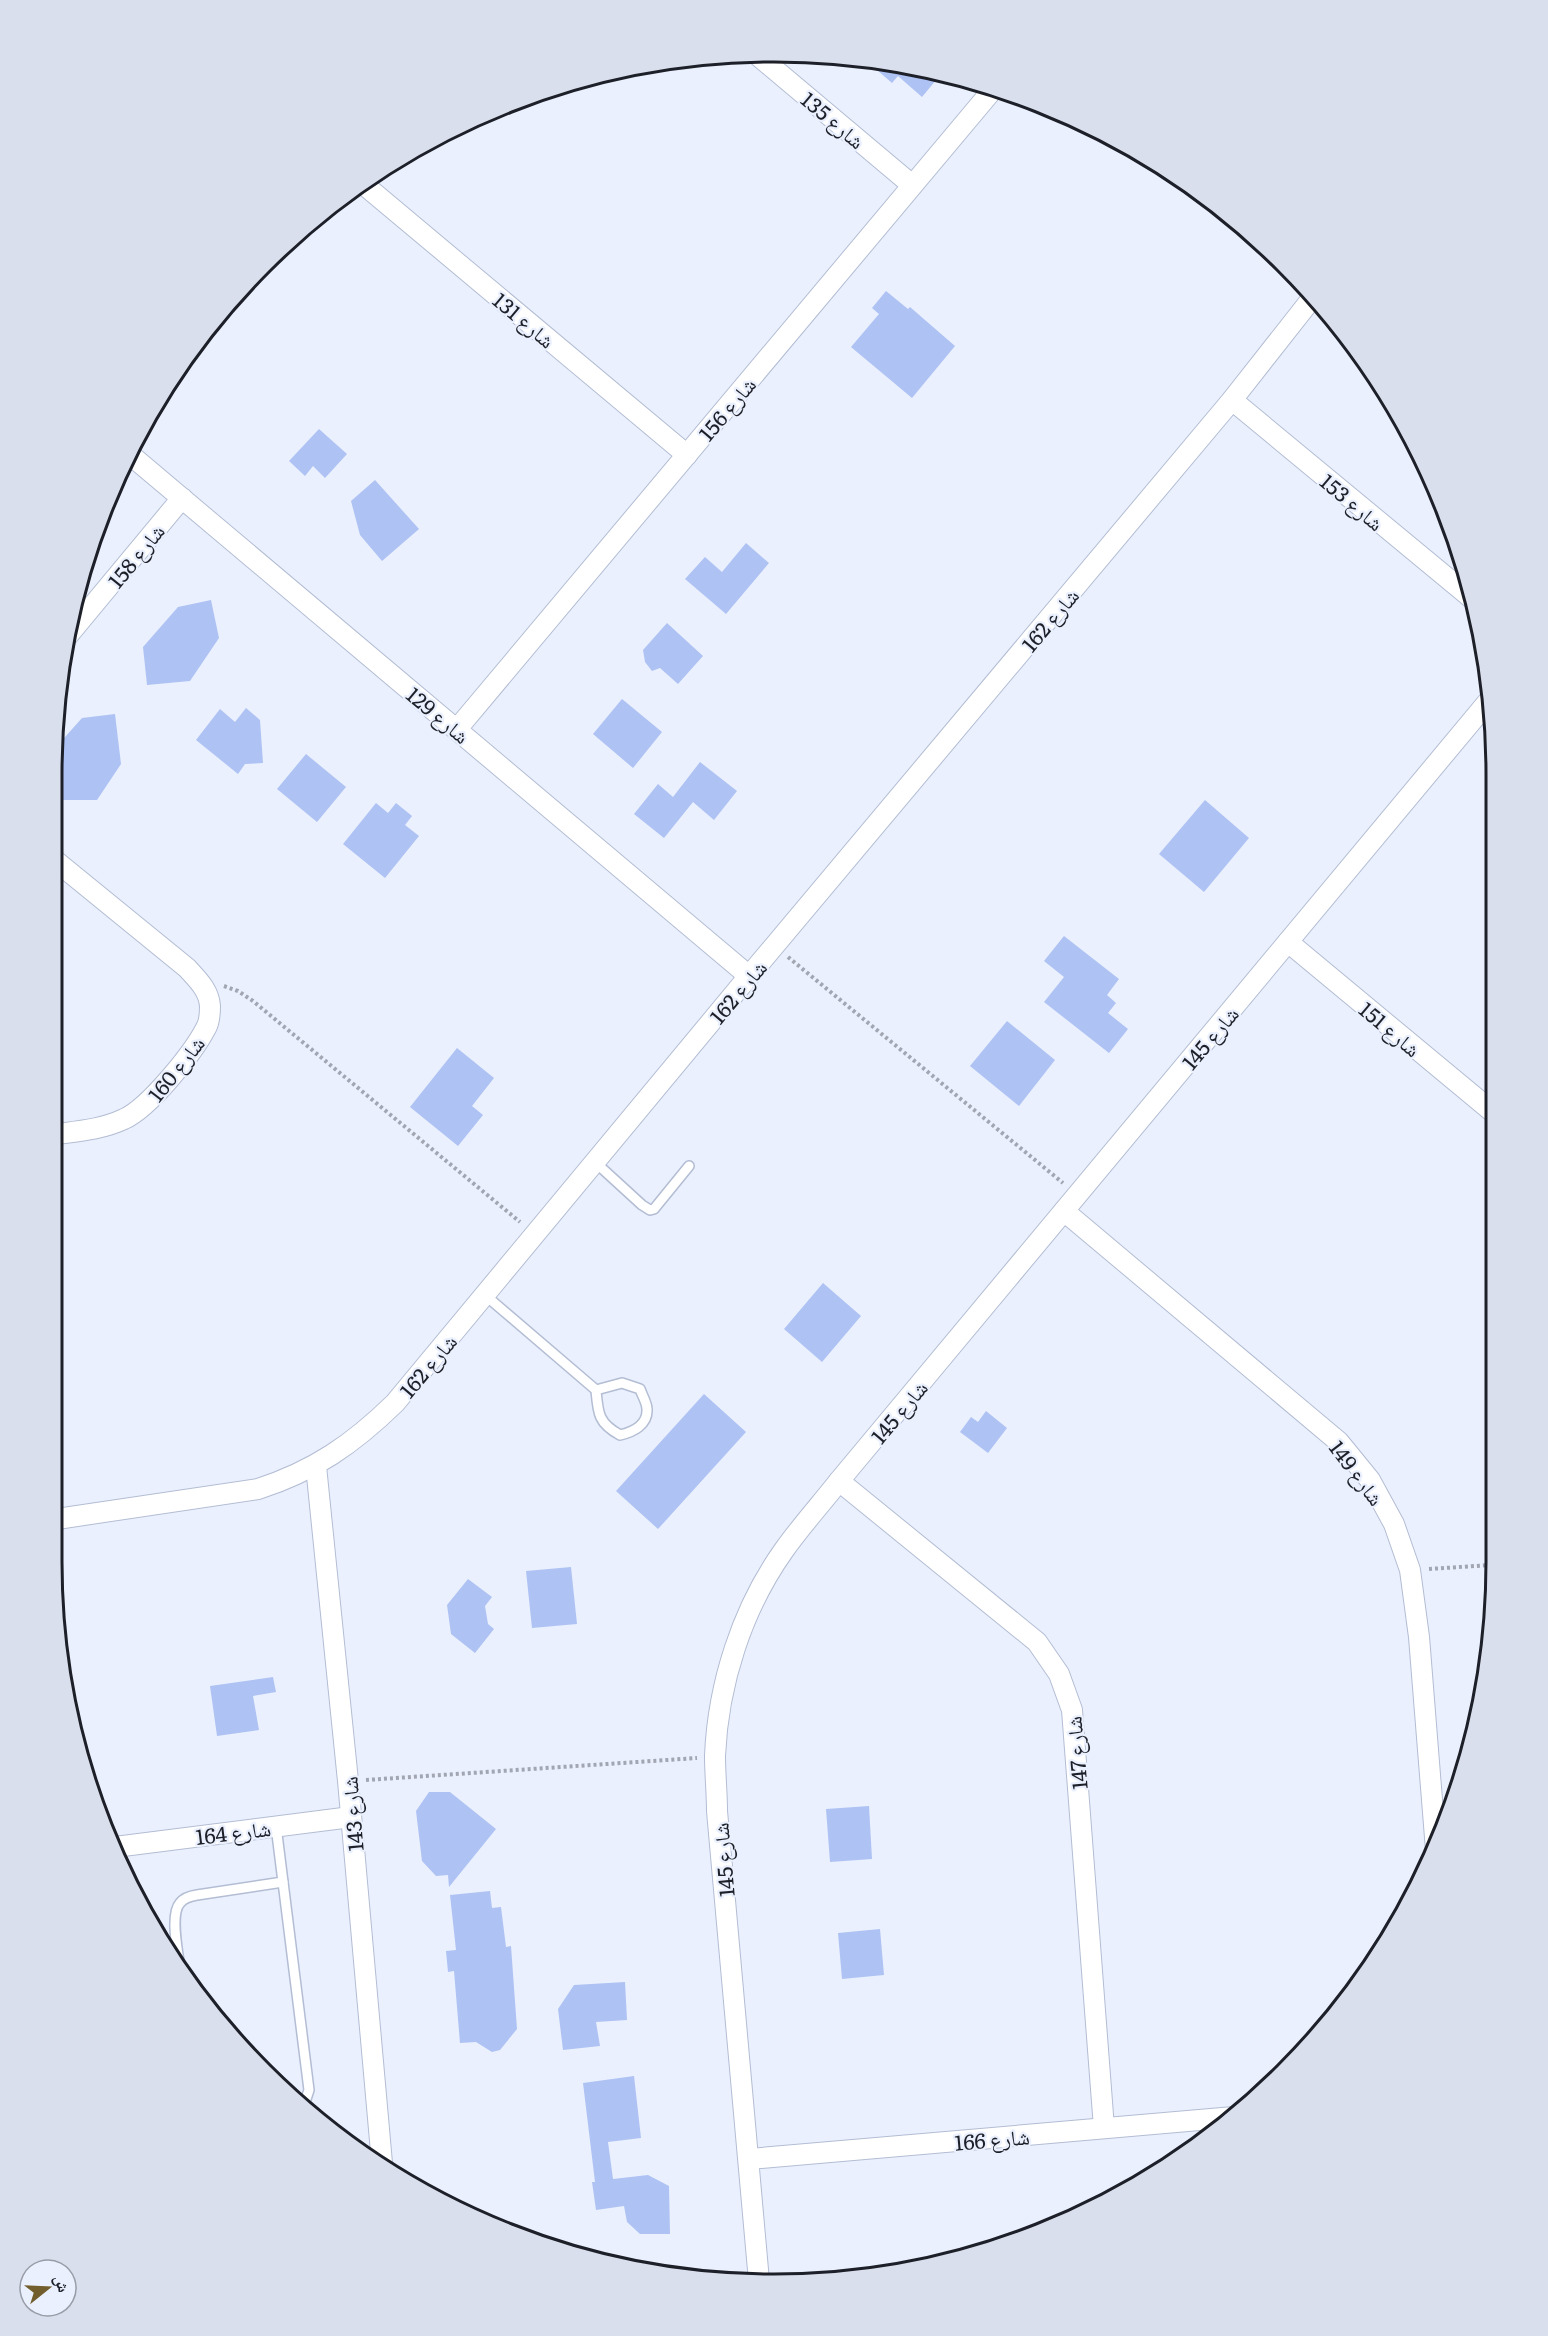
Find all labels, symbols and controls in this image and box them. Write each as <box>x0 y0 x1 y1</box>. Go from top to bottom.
street label: شارع 135 <box>795 83 873 155</box>
street label: شارع 131 <box>487 284 563 354</box>
street label: شارع 156 <box>690 369 762 447</box>
street label: شارع 153 <box>1314 465 1392 537</box>
street label: شارع 158 <box>99 516 171 594</box>
street label: شارع 162 <box>1013 580 1085 658</box>
street label: شارع 129 <box>401 678 477 750</box>
street label: شارع 162 <box>701 952 773 1030</box>
street label: شارع 151 <box>1354 993 1428 1063</box>
street label: شارع 145 <box>1173 999 1245 1075</box>
street label: شارع 160 <box>139 1028 211 1108</box>
street label: شارع 162 <box>391 1326 463 1404</box>
street label: شارع 145 <box>862 1373 934 1449</box>
street label: شارع 149 <box>1323 1433 1393 1511</box>
street label: شارع 147 <box>1056 1715 1094 1791</box>
street label: شارع 143 <box>332 1775 370 1853</box>
street label: شارع 164 <box>194 1811 272 1851</box>
street label: شارع 145 <box>703 1822 741 1898</box>
street label: شارع 166 <box>953 2119 1031 2157</box>
north arrow <box>18 2258 78 2318</box>
text: ش <box>49 2271 77 2295</box>

